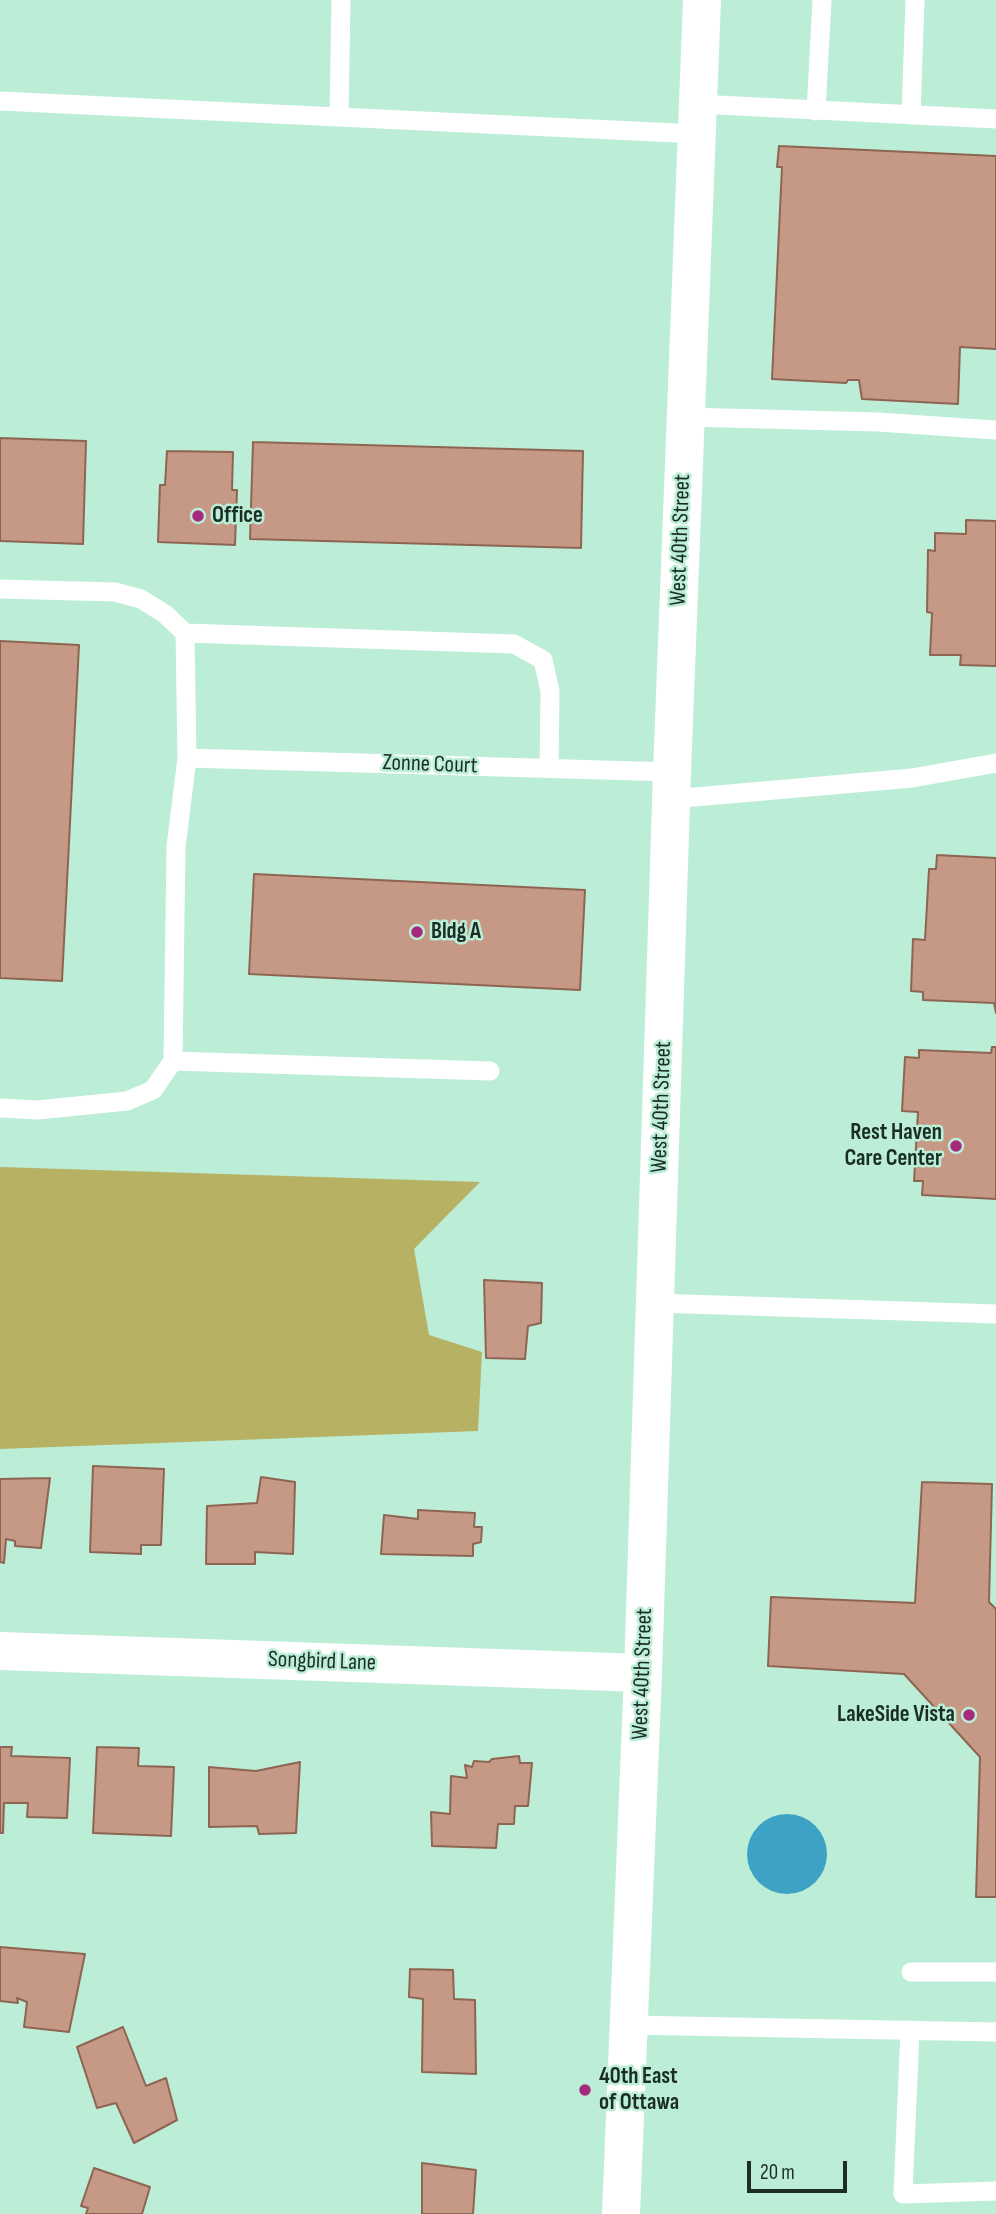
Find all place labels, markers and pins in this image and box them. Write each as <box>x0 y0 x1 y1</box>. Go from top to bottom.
place label: Office <box>212 502 263 530</box>
marker: Office <box>190 508 206 524</box>
place label: Bldg A <box>431 918 481 946</box>
marker: Bldg A <box>409 924 425 940</box>
place label: Rest Haven Care Center <box>845 1119 942 1173</box>
marker: Rest Haven Care Center <box>948 1138 964 1154</box>
place label: LakeSide Vista <box>837 1701 955 1729</box>
marker: LakeSide Vista <box>961 1707 977 1723</box>
place label: 40th East of Ottawa <box>599 2063 679 2117</box>
marker: 40th East of Ottawa <box>577 2082 593 2098</box>

